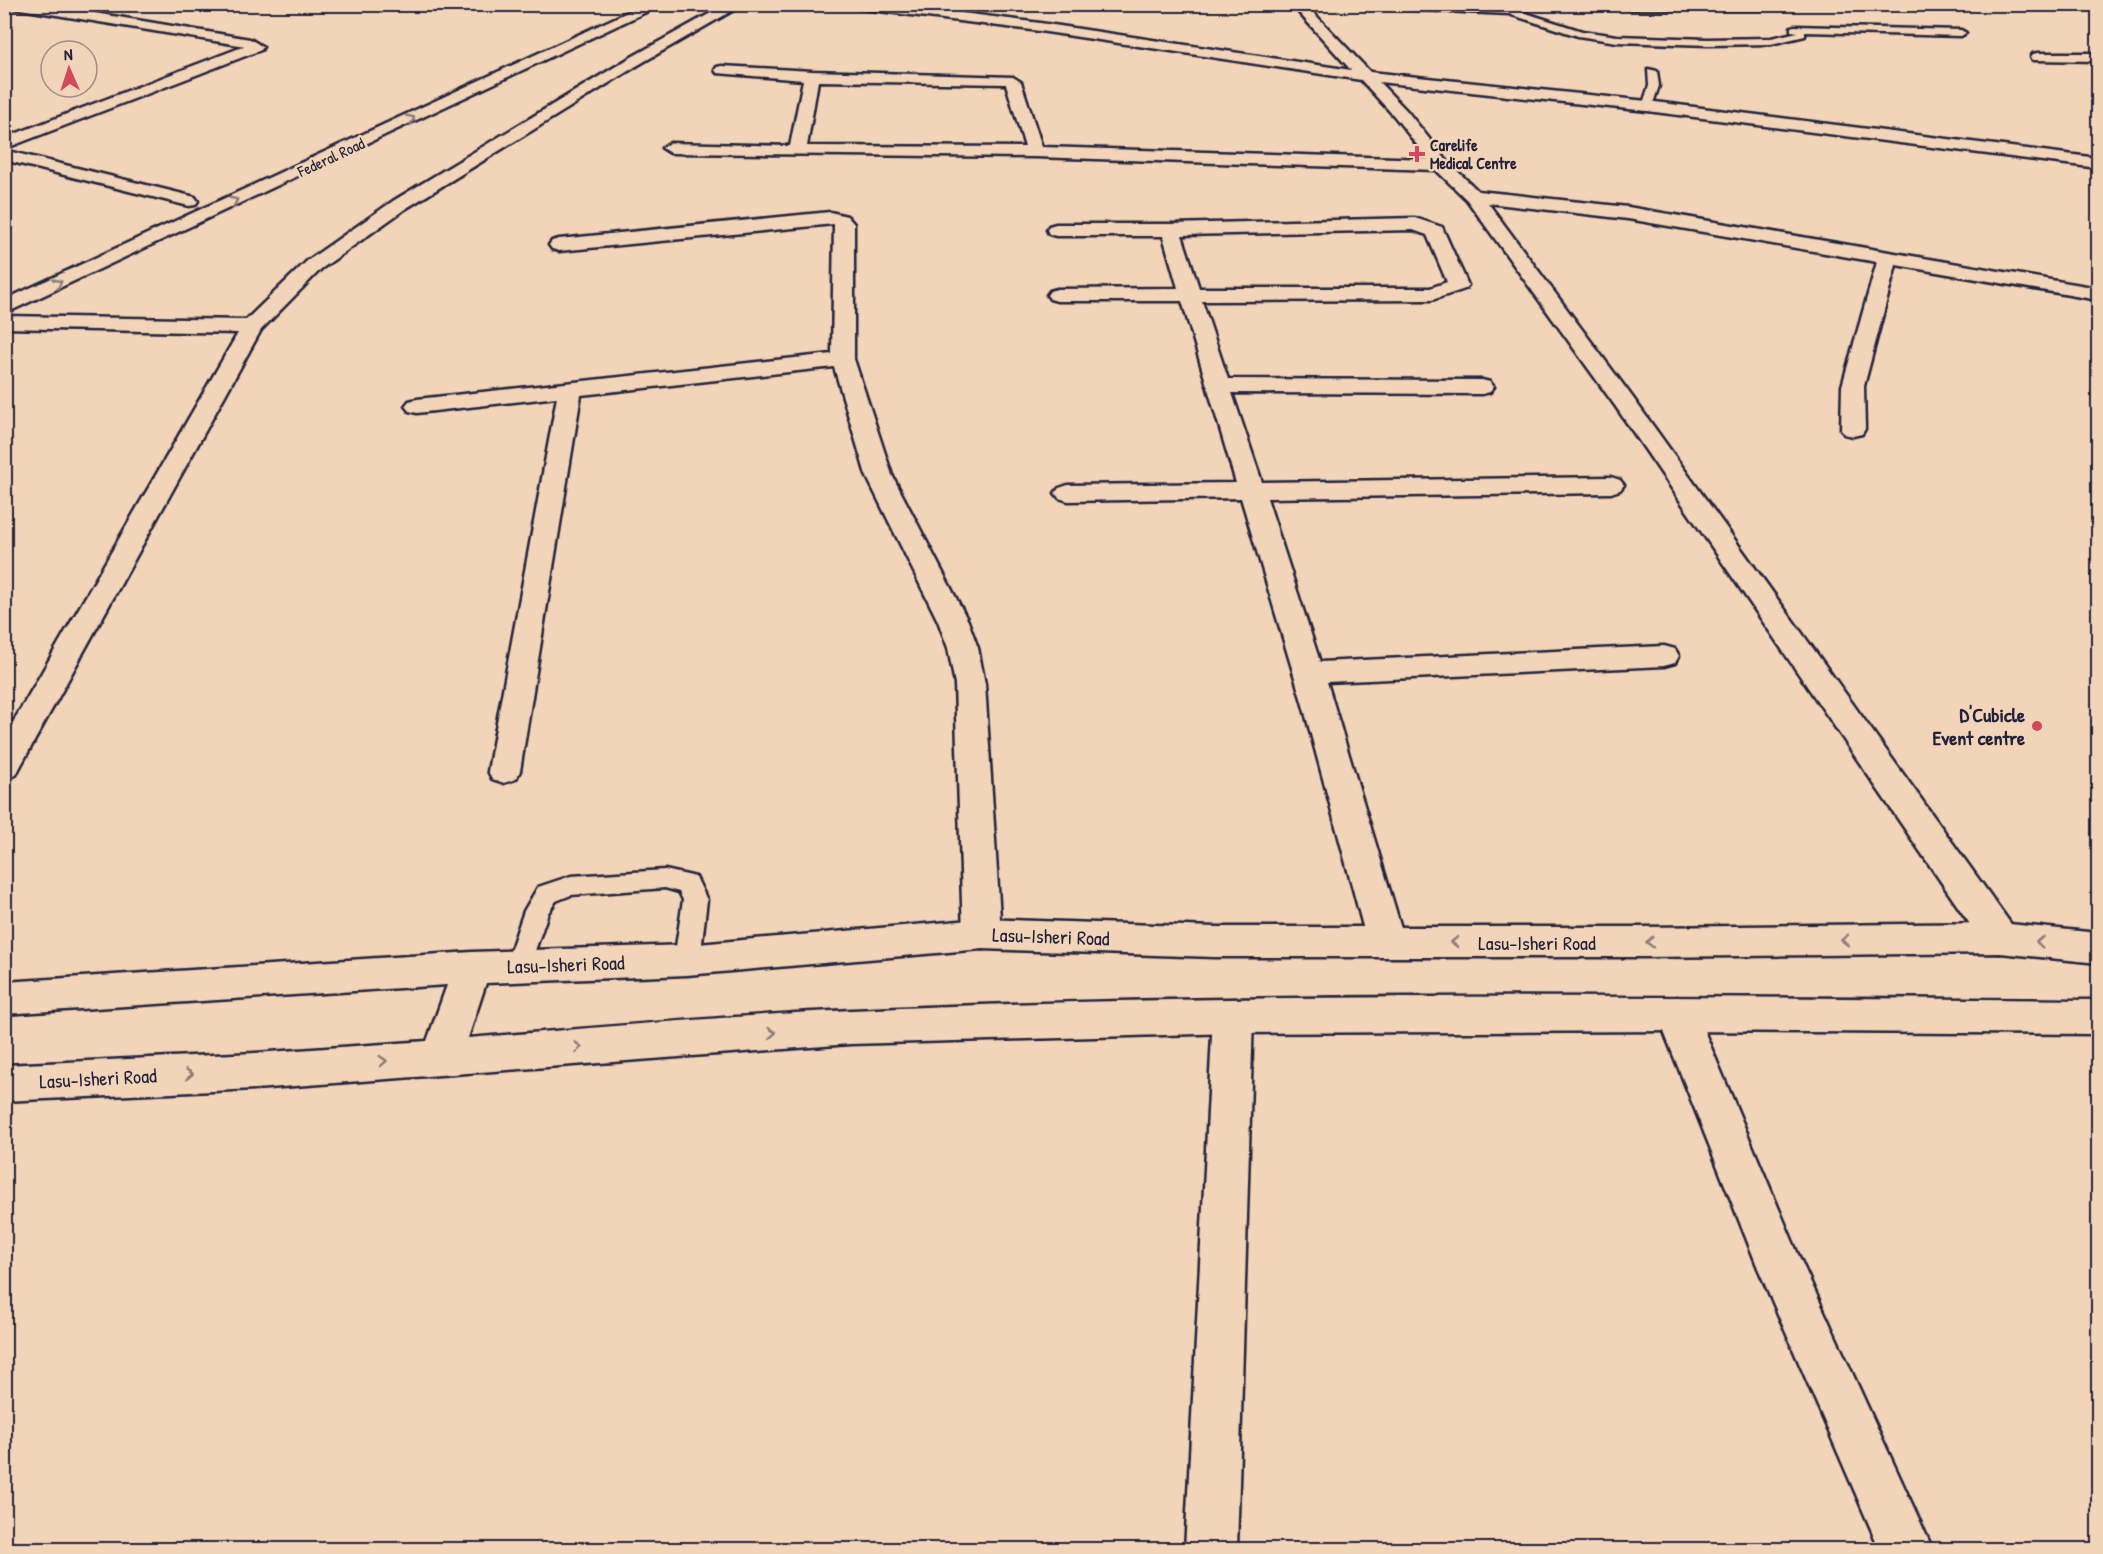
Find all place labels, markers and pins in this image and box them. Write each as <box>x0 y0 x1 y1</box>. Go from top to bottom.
place label: Carelife Medical Centre <box>1430 134 1517 174</box>
marker: Carelife Medical Centre <box>1408 145 1426 163</box>
place label: D'Cubicle Event centre <box>1932 701 2025 751</box>
marker: D'Cubicle Event centre <box>2030 719 2044 733</box>

